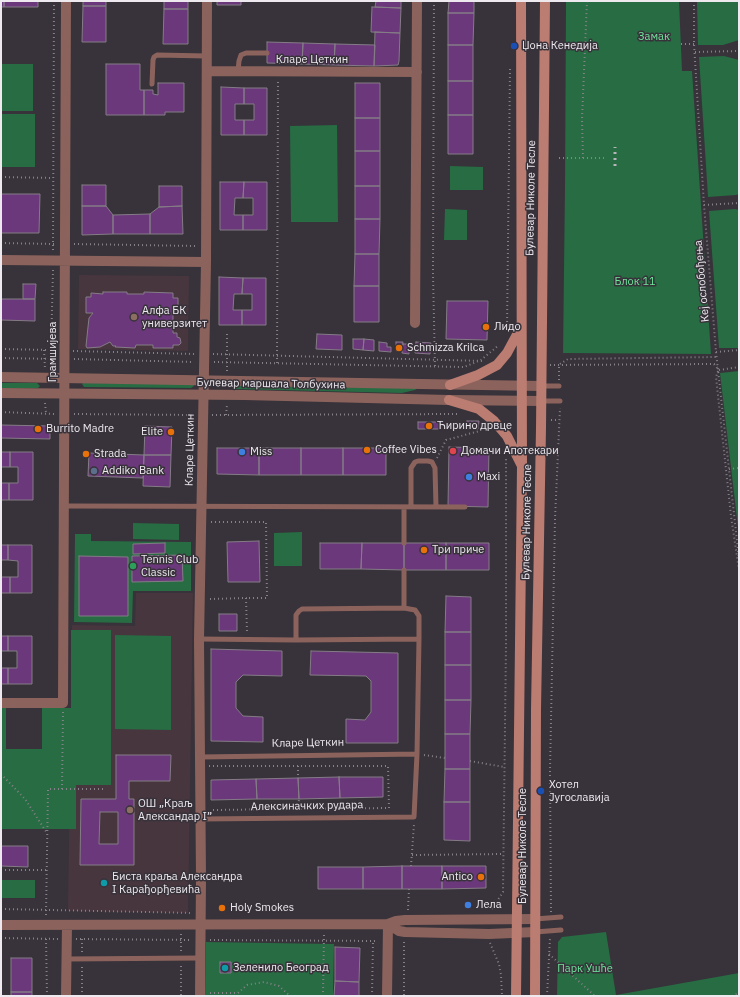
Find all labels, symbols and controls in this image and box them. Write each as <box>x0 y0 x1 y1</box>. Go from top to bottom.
park label: Замак <box>638 30 670 44</box>
place label: Џона Кенедија <box>522 39 598 53</box>
marker: Џона Кенедија <box>509 41 519 51</box>
street label: Кларе Цеткин <box>276 53 348 67</box>
street label: Булевар Николе Тесле <box>523 140 539 256</box>
street label: Кеј ослобођења <box>692 239 712 323</box>
park label: Блок 11 <box>614 275 656 289</box>
place label: Алфа БК универзитет <box>142 304 207 330</box>
marker: Алфа БК универзитет <box>129 312 139 322</box>
place label: Лидо <box>494 320 521 334</box>
street label: Грамшијева <box>46 322 60 382</box>
marker: Лидо <box>481 322 491 332</box>
place label: Schmizza Krilca <box>407 341 484 355</box>
marker: Schmizza Krilca <box>394 343 404 353</box>
street label: Булевар маршала Толбухина <box>197 376 345 392</box>
street label: Кларе Цеткин <box>183 414 197 486</box>
place label: Ћирино дрвце <box>437 419 512 433</box>
marker: Ћирино дрвце <box>424 421 434 431</box>
place label: Burrito Madre <box>46 422 114 436</box>
marker: Burrito Madre <box>33 424 43 434</box>
place label: Elite <box>141 425 163 439</box>
marker: Elite <box>166 427 176 437</box>
place label: Coffee Vibes <box>375 443 437 457</box>
place label: Домачи Апотекари <box>461 444 559 458</box>
place label: Miss <box>250 445 272 459</box>
marker: Coffee Vibes <box>362 445 372 455</box>
marker: Домачи Апотекари <box>448 446 458 456</box>
place label: Strada <box>94 447 126 461</box>
marker: Miss <box>237 447 247 457</box>
marker: Strada <box>81 449 91 459</box>
place label: Addiko Bank <box>102 464 164 478</box>
street label: Булевар Николе Тесле <box>519 464 535 580</box>
marker: Addiko Bank <box>89 466 99 476</box>
place label: Maxi <box>477 470 500 484</box>
marker: Maxi <box>464 472 474 482</box>
place label: Три приче <box>432 543 484 557</box>
marker: Три приче <box>419 545 429 555</box>
place label: Tennis Club Classic <box>141 553 198 579</box>
marker: Tennis Club Classic <box>128 561 138 571</box>
street label: Кларе Цеткин <box>272 736 344 750</box>
place label: Хотел Југославија <box>549 778 610 804</box>
marker: Хотел Југославија <box>536 786 546 796</box>
street label: Булевар Николе Тесле <box>516 788 530 904</box>
place label: ОШ „Краљ Александар I” <box>138 797 212 823</box>
street label: Алексиначких рудара <box>251 798 363 814</box>
marker: ОШ „Краљ Александар I” <box>125 805 135 815</box>
place label: Биста краља Александра I Карађорђевића <box>112 870 242 896</box>
place label: Antico <box>441 870 473 884</box>
marker: Antico <box>476 872 486 882</box>
marker: Биста краља Александра I Карађорђевића <box>99 878 109 888</box>
place label: Лела <box>476 898 502 912</box>
marker: Лела <box>463 900 473 910</box>
place label: Holy Smokes <box>230 901 294 915</box>
marker: Holy Smokes <box>217 903 227 913</box>
place label: Зеленило Београд <box>233 961 329 975</box>
park label: Парк Ушће <box>557 962 613 976</box>
marker: Зеленило Београд <box>220 963 230 973</box>

